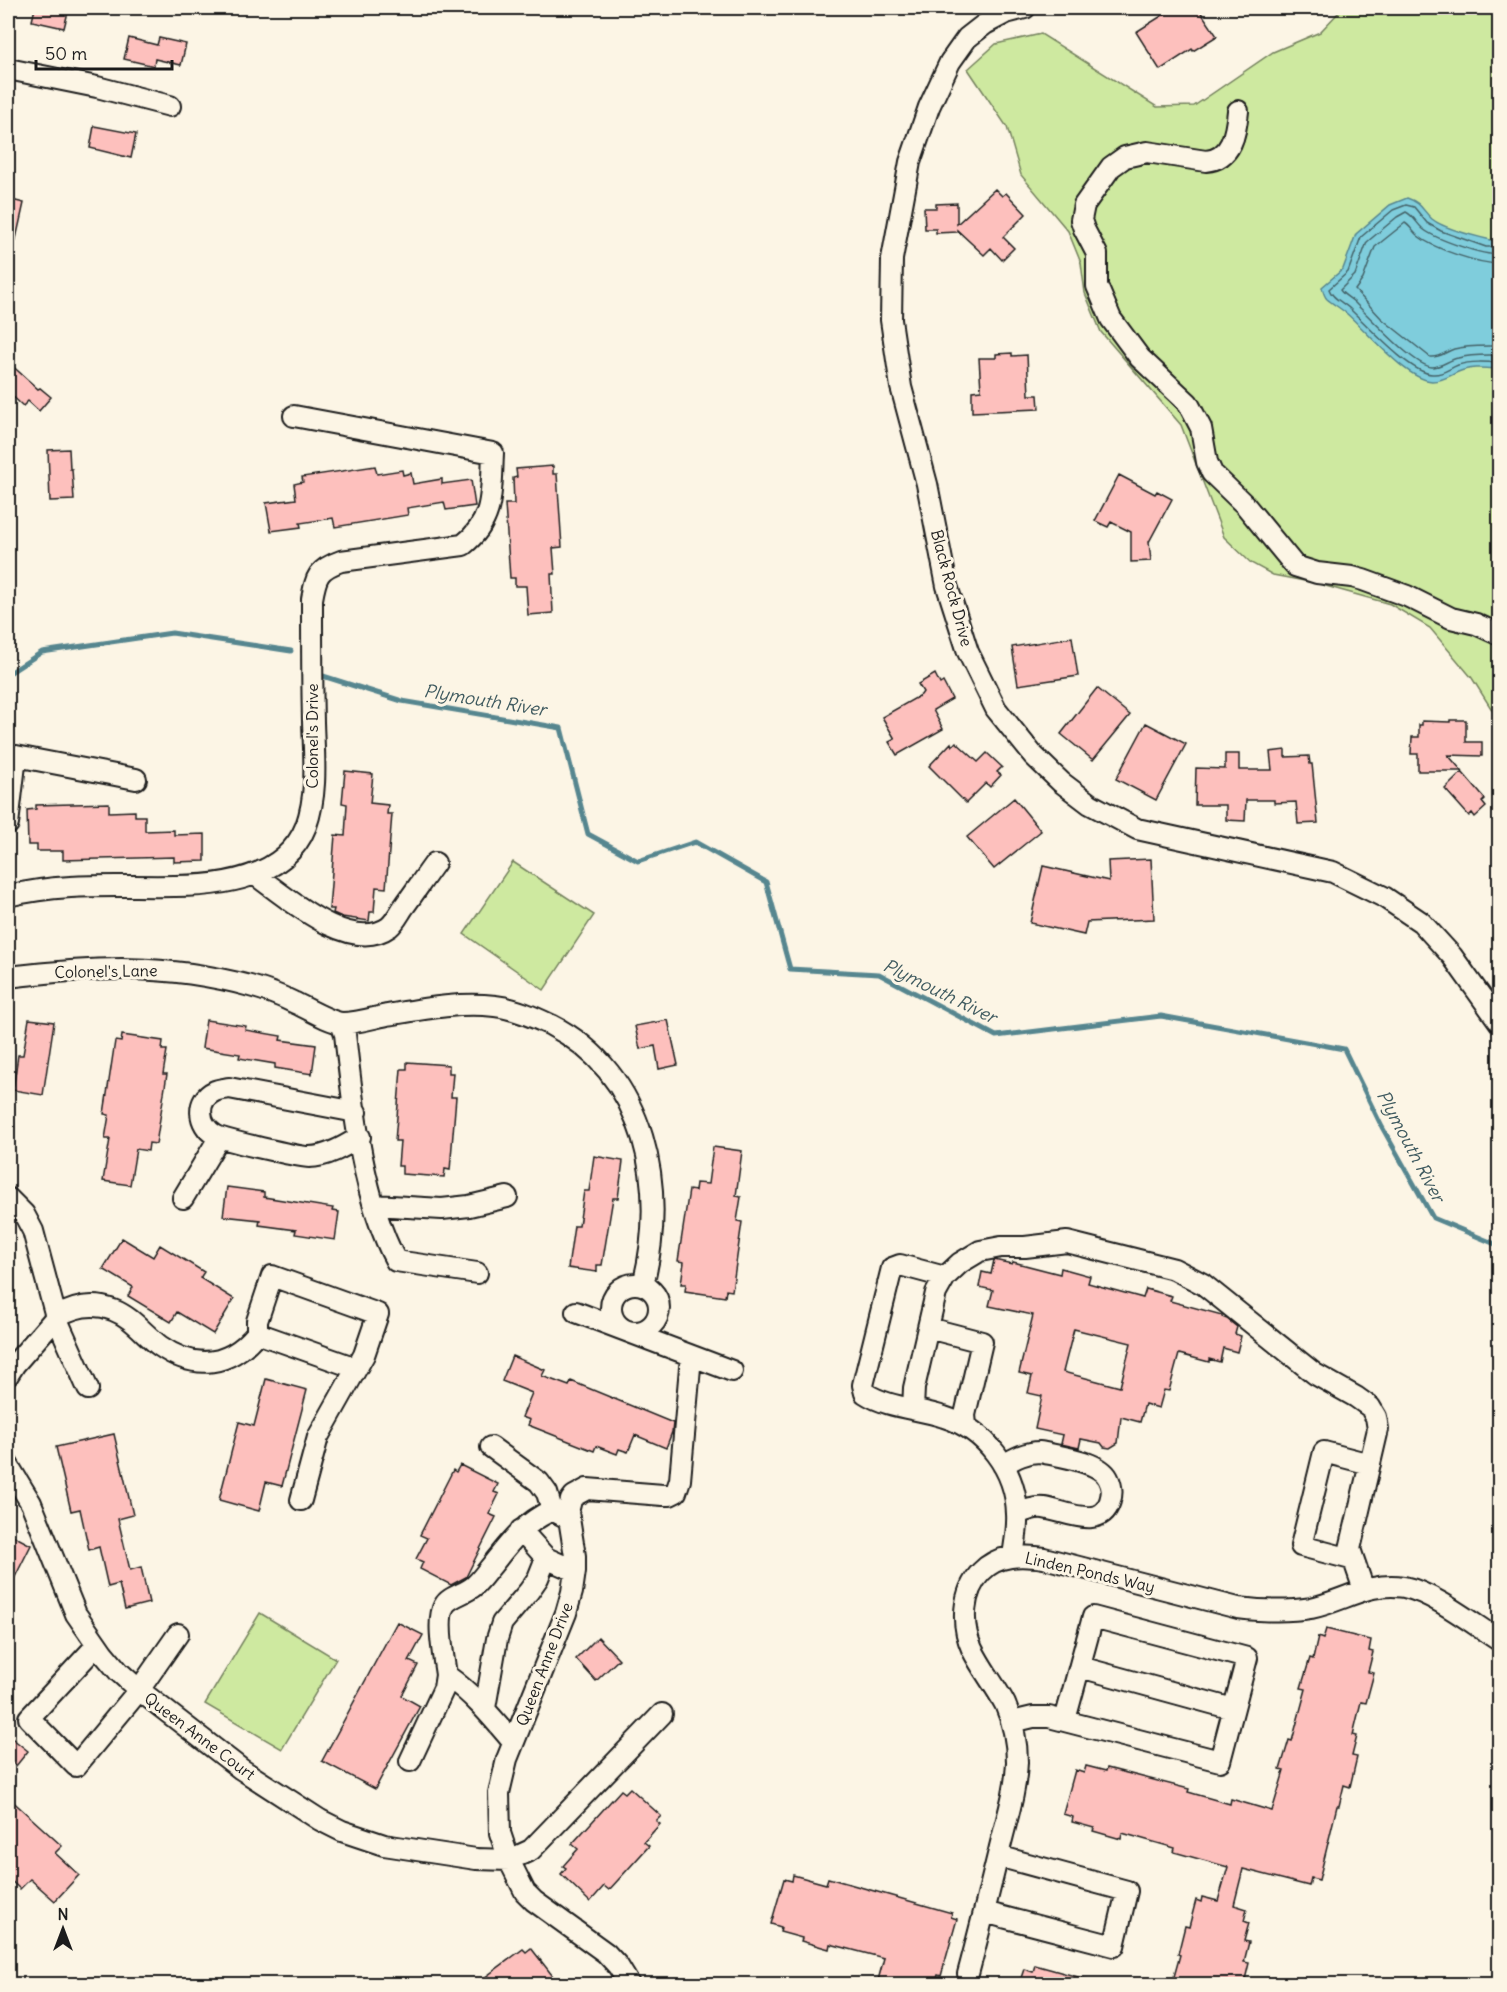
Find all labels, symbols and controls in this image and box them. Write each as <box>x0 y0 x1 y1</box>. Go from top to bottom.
scale bar <box>36 33 172 71</box>
text: 50 m <box>45 42 87 65</box>
street label: Black Rock Drive <box>927 527 977 649</box>
water label: Plymouth River <box>422 679 550 721</box>
street label: Colonel's Drive <box>302 683 322 789</box>
water label: Plymouth River <box>879 954 1003 1030</box>
street label: Colonel's Lane <box>54 960 158 982</box>
water label: Plymouth River <box>1372 1086 1451 1208</box>
street label: Linden Ponds Way <box>1023 1547 1157 1597</box>
street label: Queen Anne Drive <box>511 1599 577 1729</box>
street label: Queen Anne Court <box>141 1688 260 1785</box>
north arrow <box>33 1899 93 1959</box>
text: N <box>57 1904 69 1924</box>

